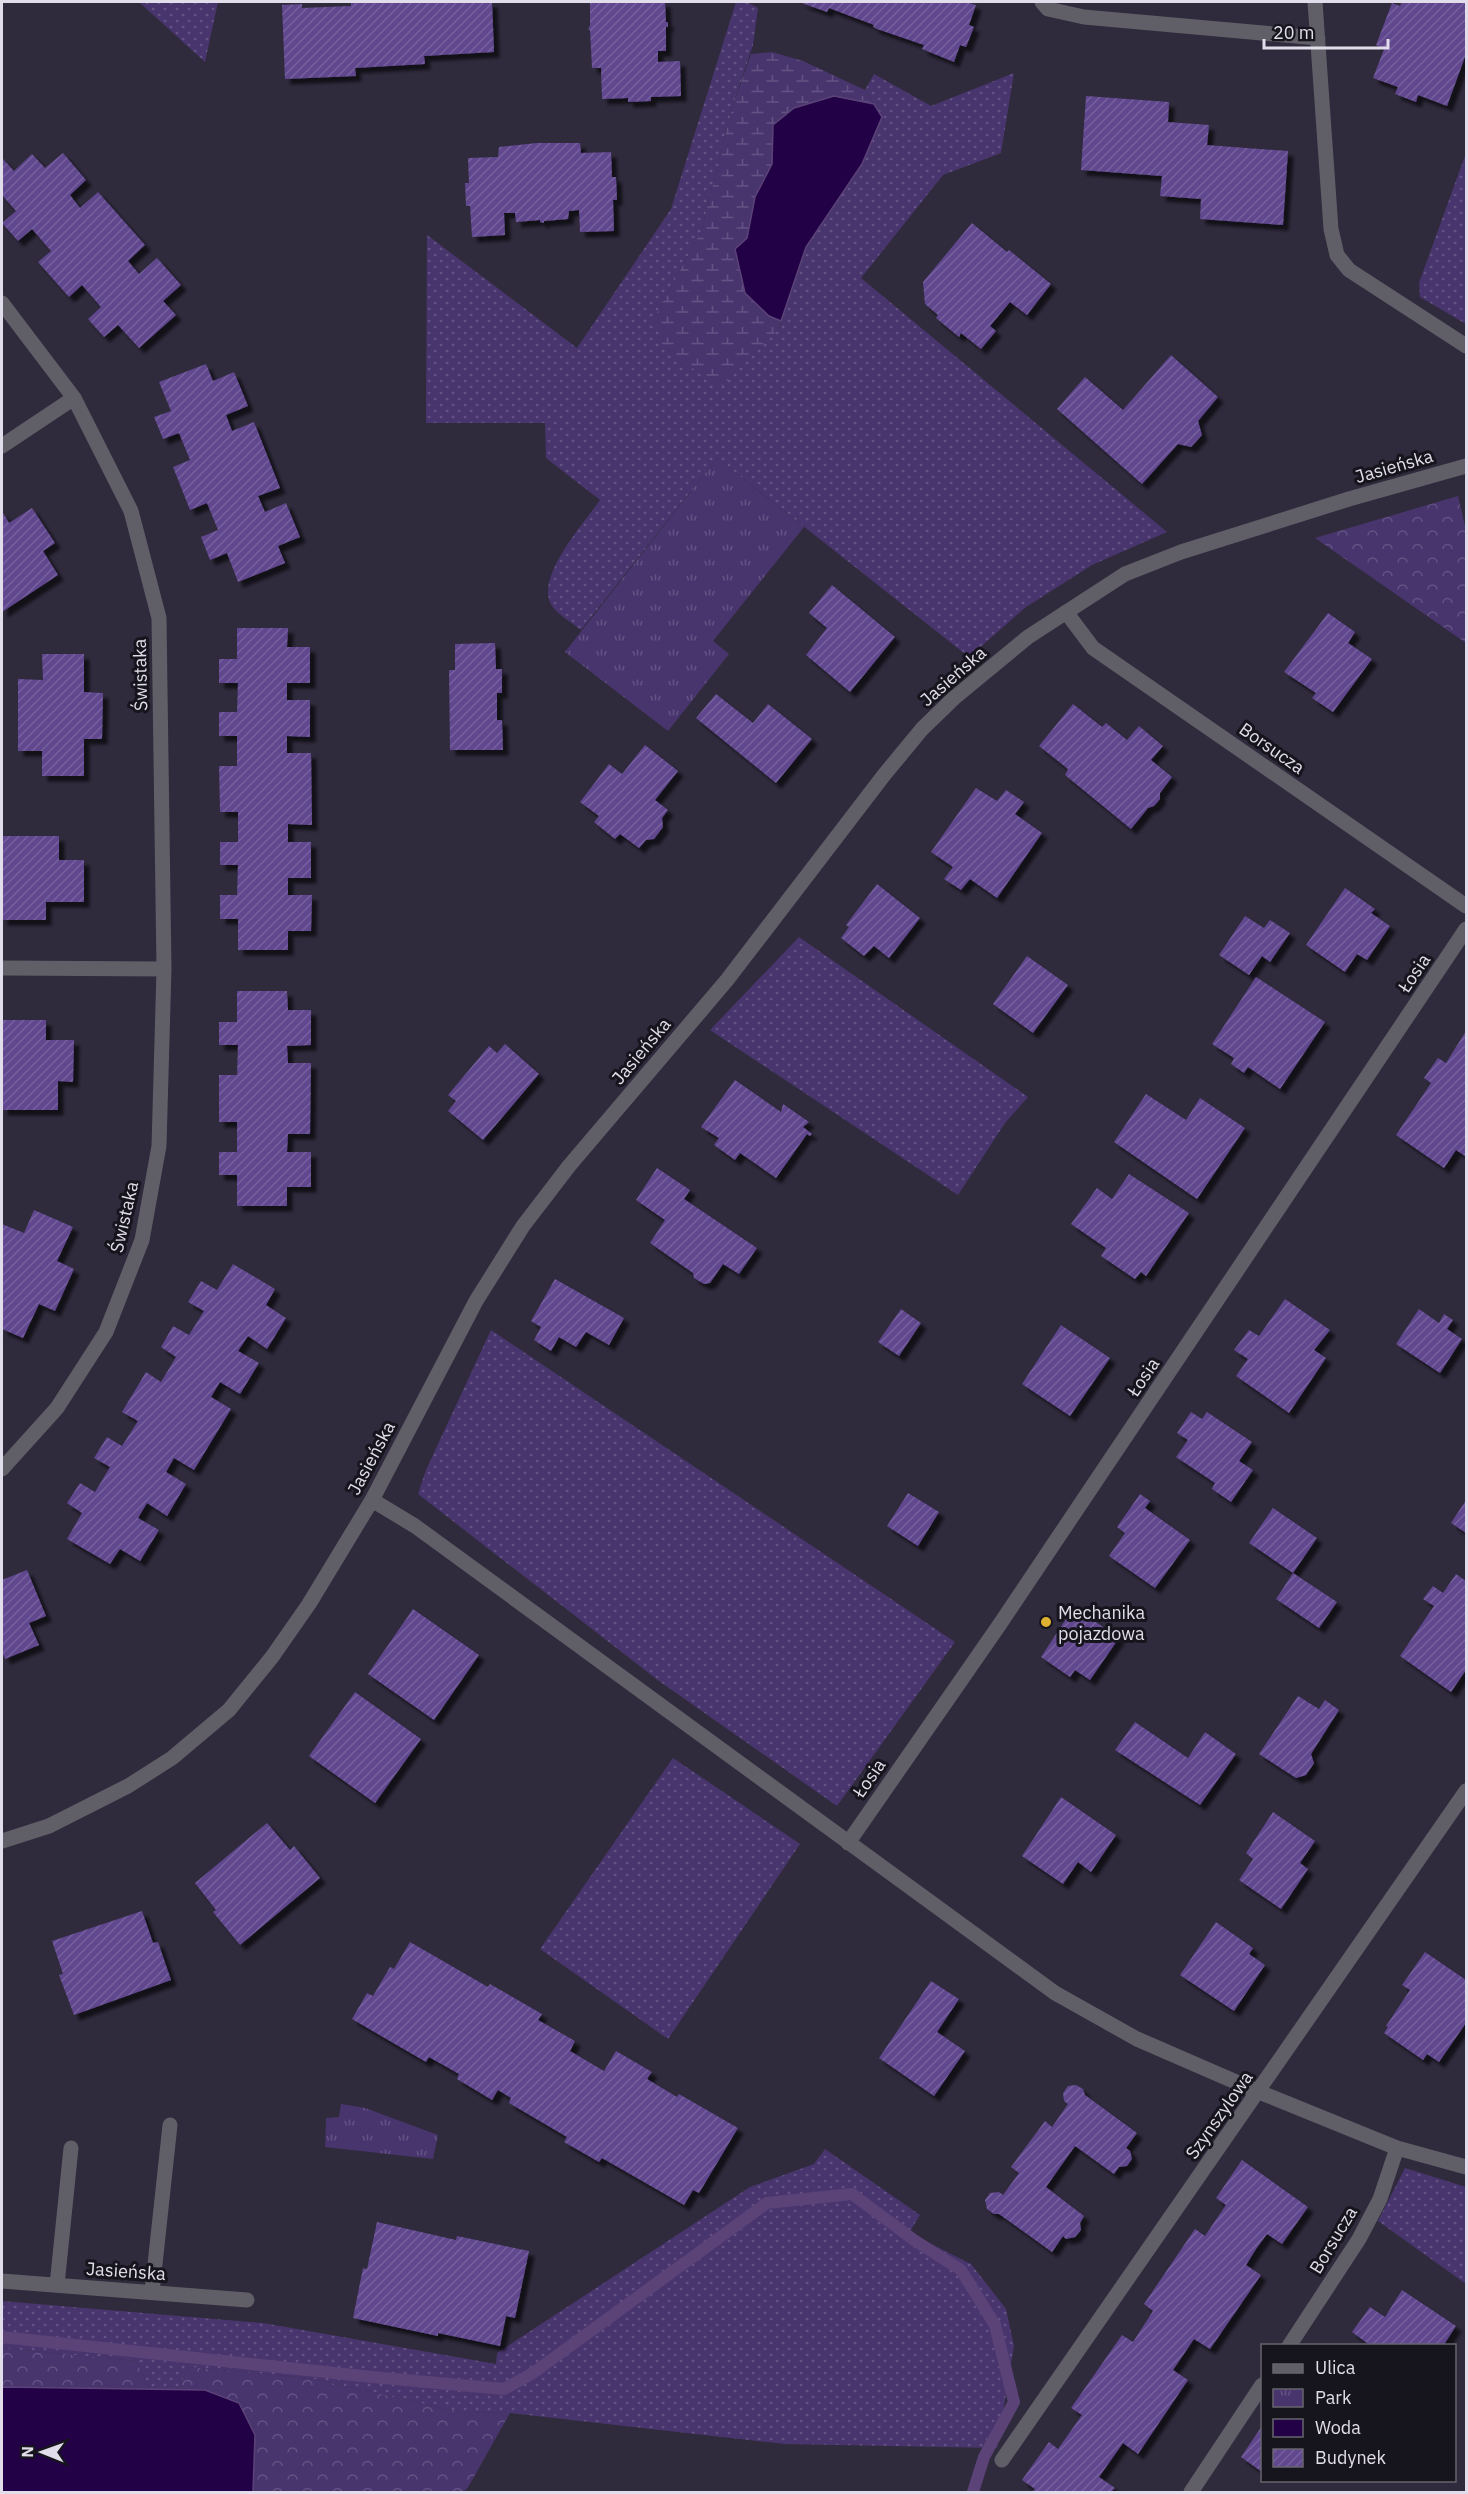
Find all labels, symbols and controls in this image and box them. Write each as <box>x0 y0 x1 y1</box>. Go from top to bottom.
scale bar <box>1264 12 1388 50</box>
text: 20 m <box>1273 21 1315 44</box>
street label: Jasieńska <box>1352 444 1436 488</box>
street label: Świstaka <box>128 638 152 711</box>
street label: Jasieńska <box>915 641 991 711</box>
street label: Borsucza <box>1235 717 1309 779</box>
street label: Łosia <box>1392 949 1435 998</box>
street label: Jasieńska <box>606 1013 676 1089</box>
street label: Świstaka <box>105 1179 143 1255</box>
street label: Łosia <box>1121 1353 1164 1402</box>
street label: Jasieńska <box>342 1417 400 1499</box>
place label: Mechanika pojazdowa <box>1058 1601 1146 1645</box>
marker: Mechanika pojazdowa <box>1039 1615 1053 1629</box>
street label: Łosia <box>847 1754 891 1803</box>
street label: Szynszylowa <box>1180 2066 1258 2163</box>
street label: Borsucza <box>1304 2202 1362 2278</box>
street label: Jasieńska <box>85 2257 167 2285</box>
legend <box>1261 2344 1456 2482</box>
text: Ulica <box>1315 2356 1356 2379</box>
text: Park <box>1315 2386 1352 2409</box>
text: Woda <box>1315 2416 1361 2439</box>
north arrow <box>12 2422 72 2482</box>
text: N <box>17 2446 37 2458</box>
text: Budynek <box>1315 2446 1387 2469</box>

